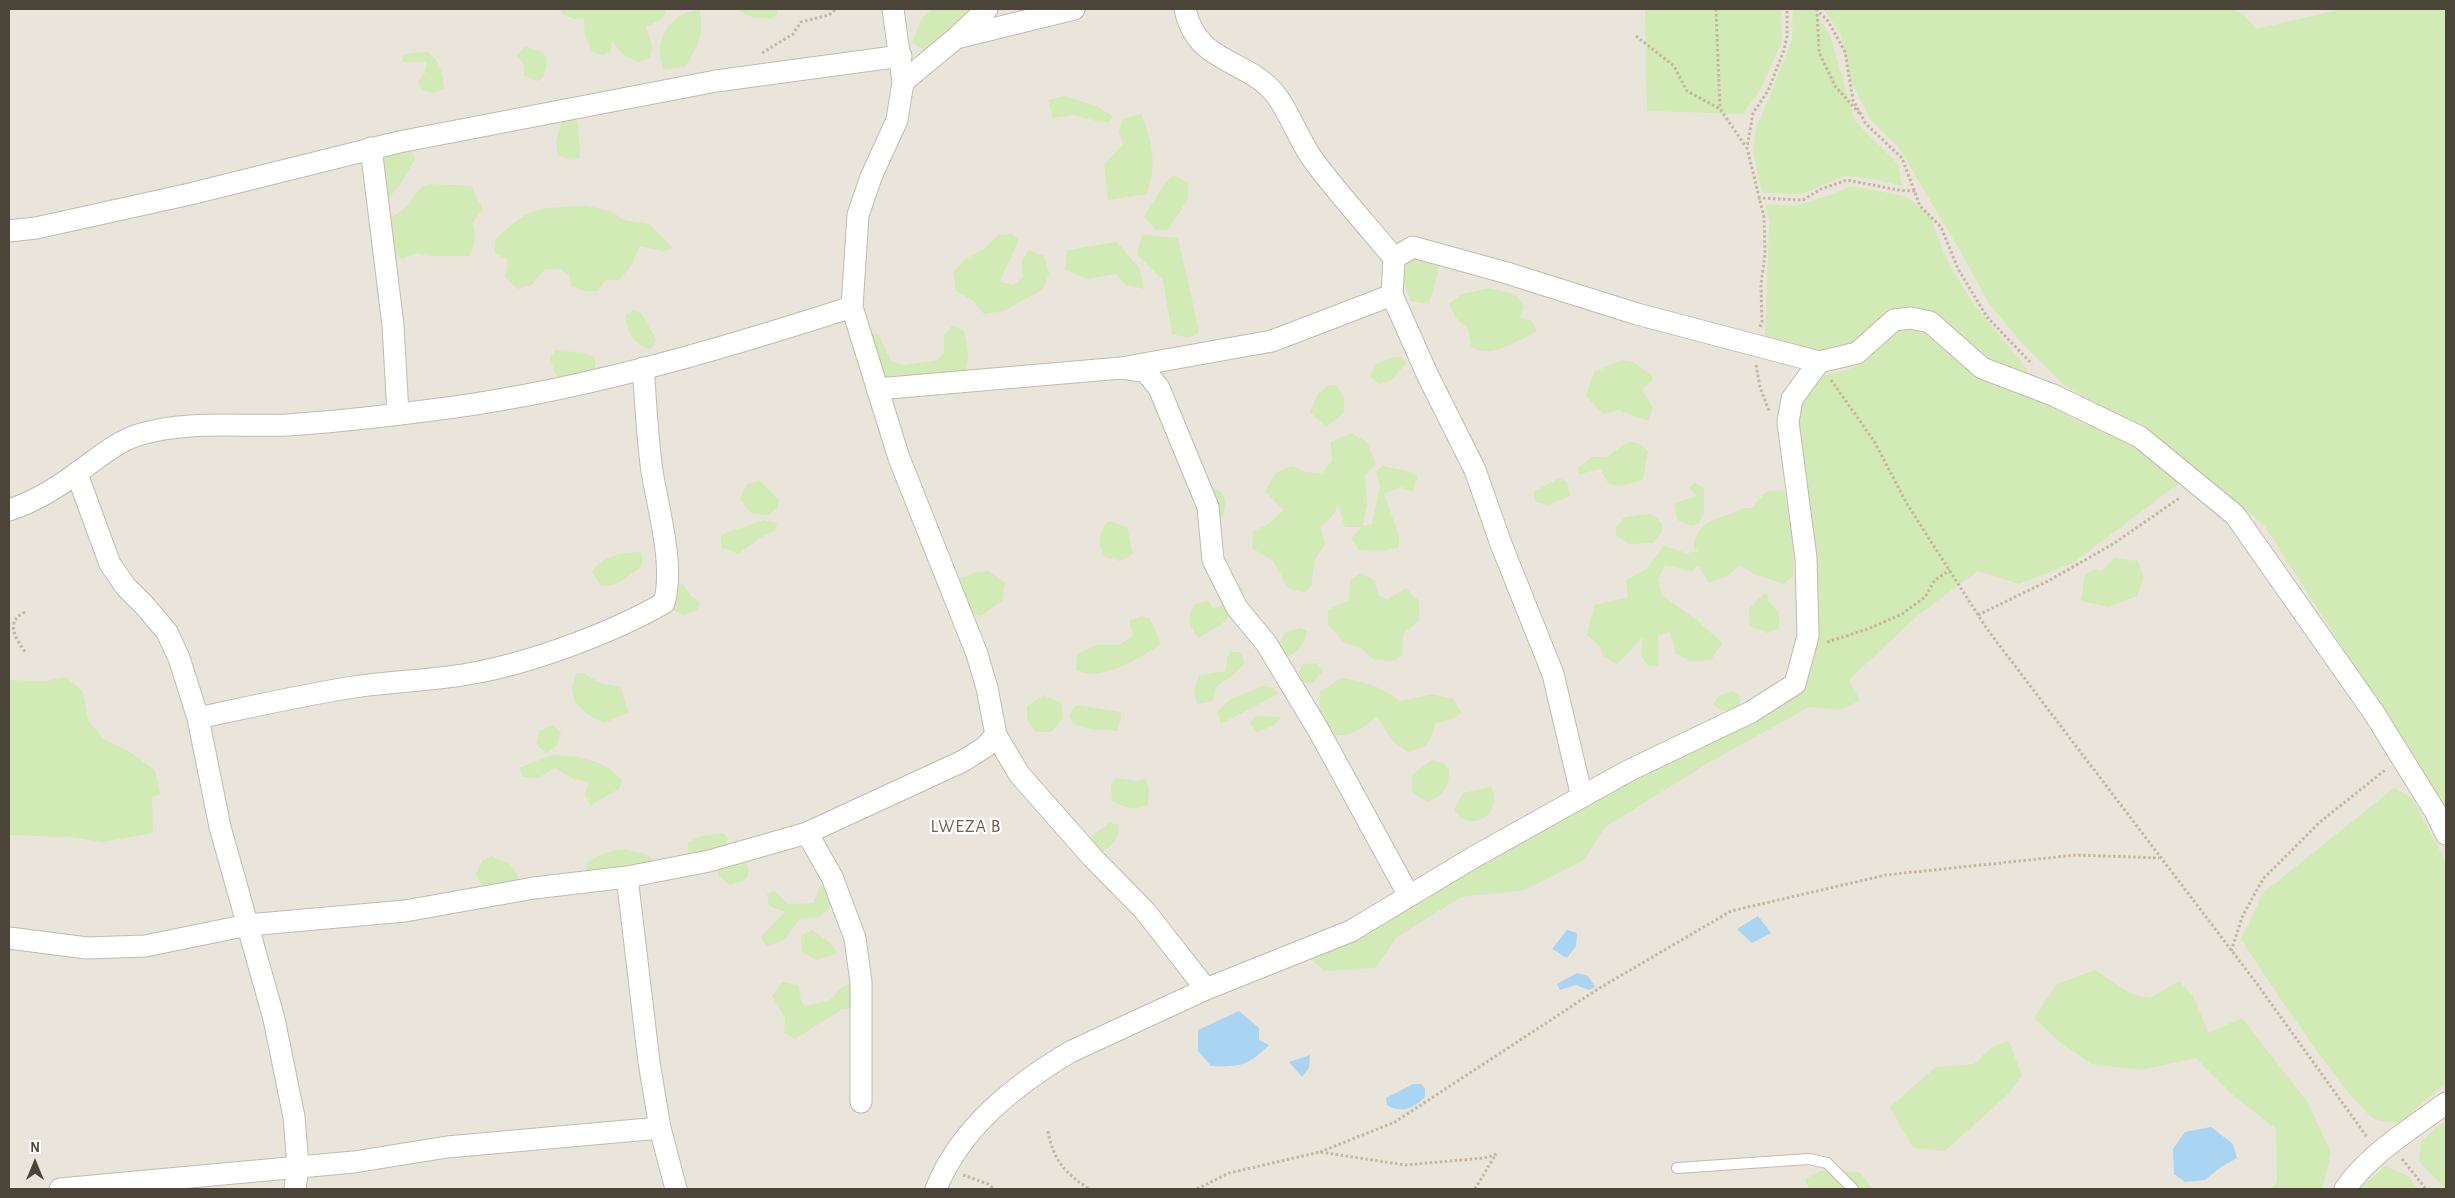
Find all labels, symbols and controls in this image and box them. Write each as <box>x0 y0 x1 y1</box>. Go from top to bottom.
district label: LWEZA B <box>930 816 1002 838</box>
north arrow <box>10 1138 60 1188</box>
text: N <box>30 1141 40 1155</box>

